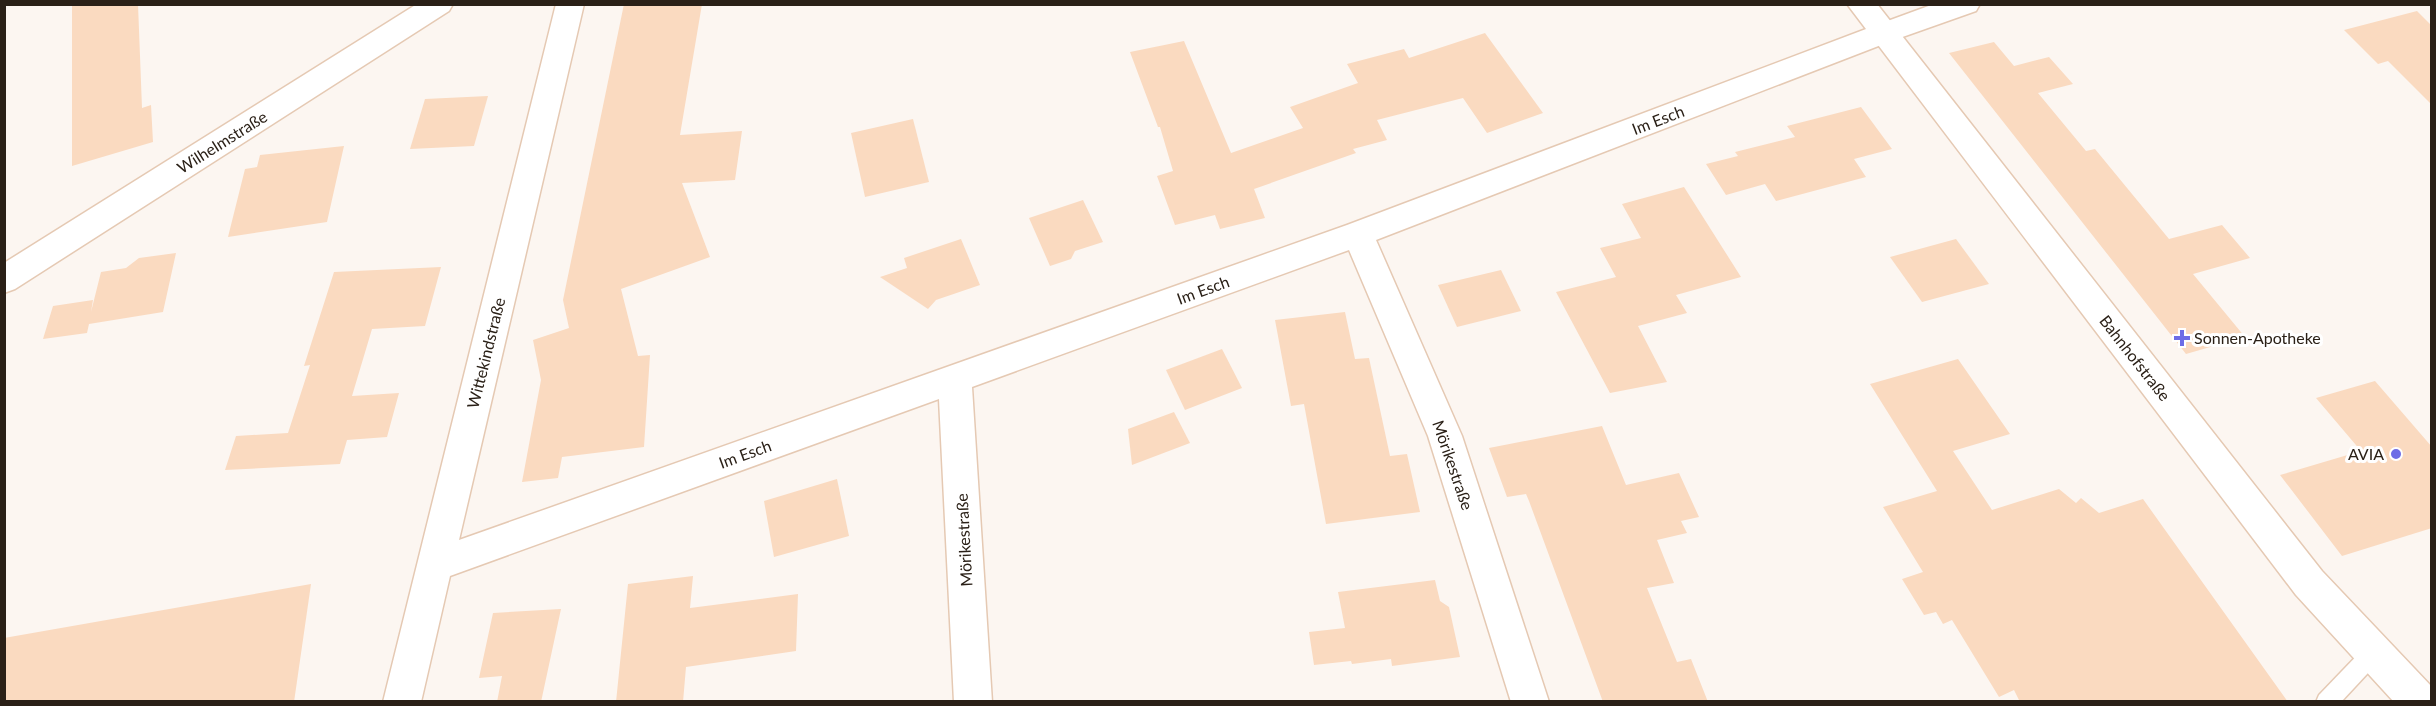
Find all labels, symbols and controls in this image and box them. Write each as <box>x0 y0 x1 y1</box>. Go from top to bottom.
street label: Im Esch <box>1629 101 1687 138</box>
street label: Wilhelmstraße <box>173 106 270 177</box>
street label: Im Esch <box>1174 271 1232 308</box>
street label: Wittekindstraße <box>463 295 508 410</box>
street label: Bahnhofstraße <box>2096 311 2175 404</box>
place label: Sonnen-Apotheke <box>2194 328 2321 347</box>
marker: Sonnen-Apotheke <box>2175 331 2189 345</box>
street label: Mörikestraße <box>1429 418 1478 512</box>
street label: Im Esch <box>716 435 774 472</box>
place label: AVIA <box>2348 444 2384 463</box>
marker: AVIA <box>2389 447 2403 461</box>
street label: Mörikestraße <box>952 493 975 587</box>

